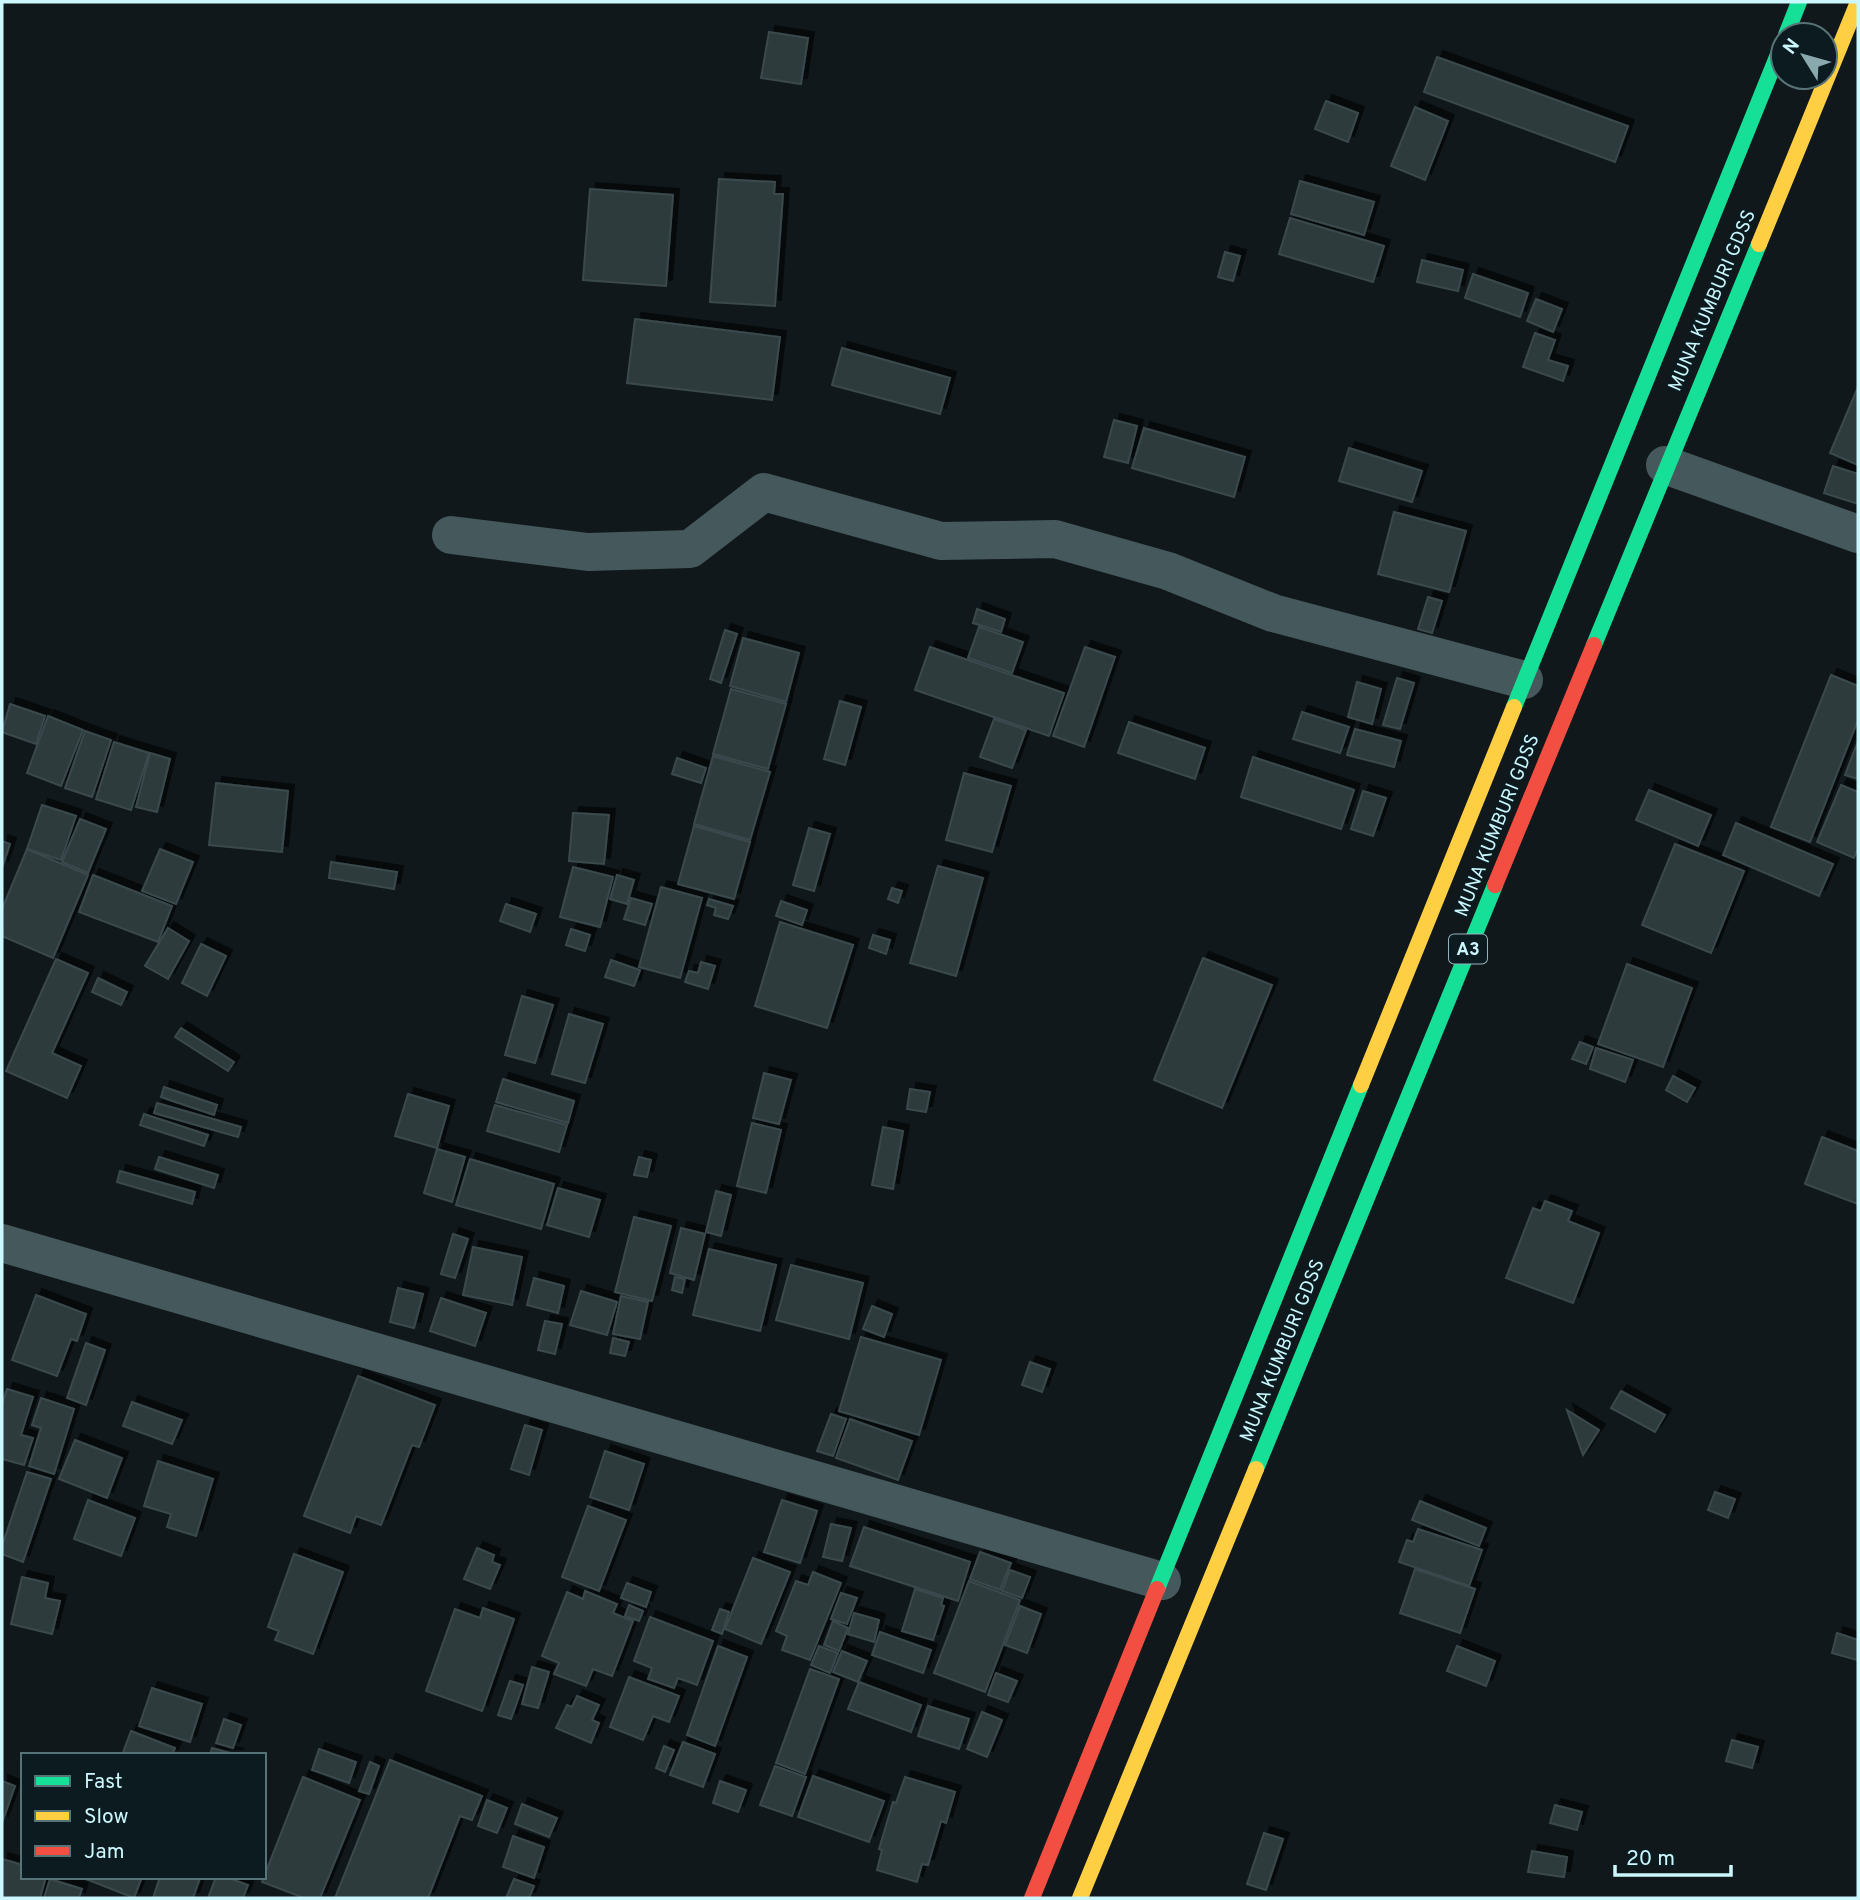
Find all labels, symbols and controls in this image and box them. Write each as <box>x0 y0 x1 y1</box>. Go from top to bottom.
north arrow <box>1769 21 1839 91</box>
text: N <box>1778 34 1806 60</box>
street label: MUNA KUMBURI GDSS <box>1664 206 1762 395</box>
street label: MUNA KUMBURI GDSS <box>1450 731 1546 921</box>
road number: A3 <box>1449 934 1487 964</box>
street label: MUNA KUMBURI GDSS <box>1235 1256 1331 1446</box>
legend <box>21 1753 266 1879</box>
text: Fast <box>84 1769 123 1796</box>
text: Slow <box>84 1804 129 1831</box>
scale bar <box>1615 1834 1730 1878</box>
text: Jam <box>84 1839 125 1866</box>
text: 20 m <box>1626 1846 1675 1873</box>

